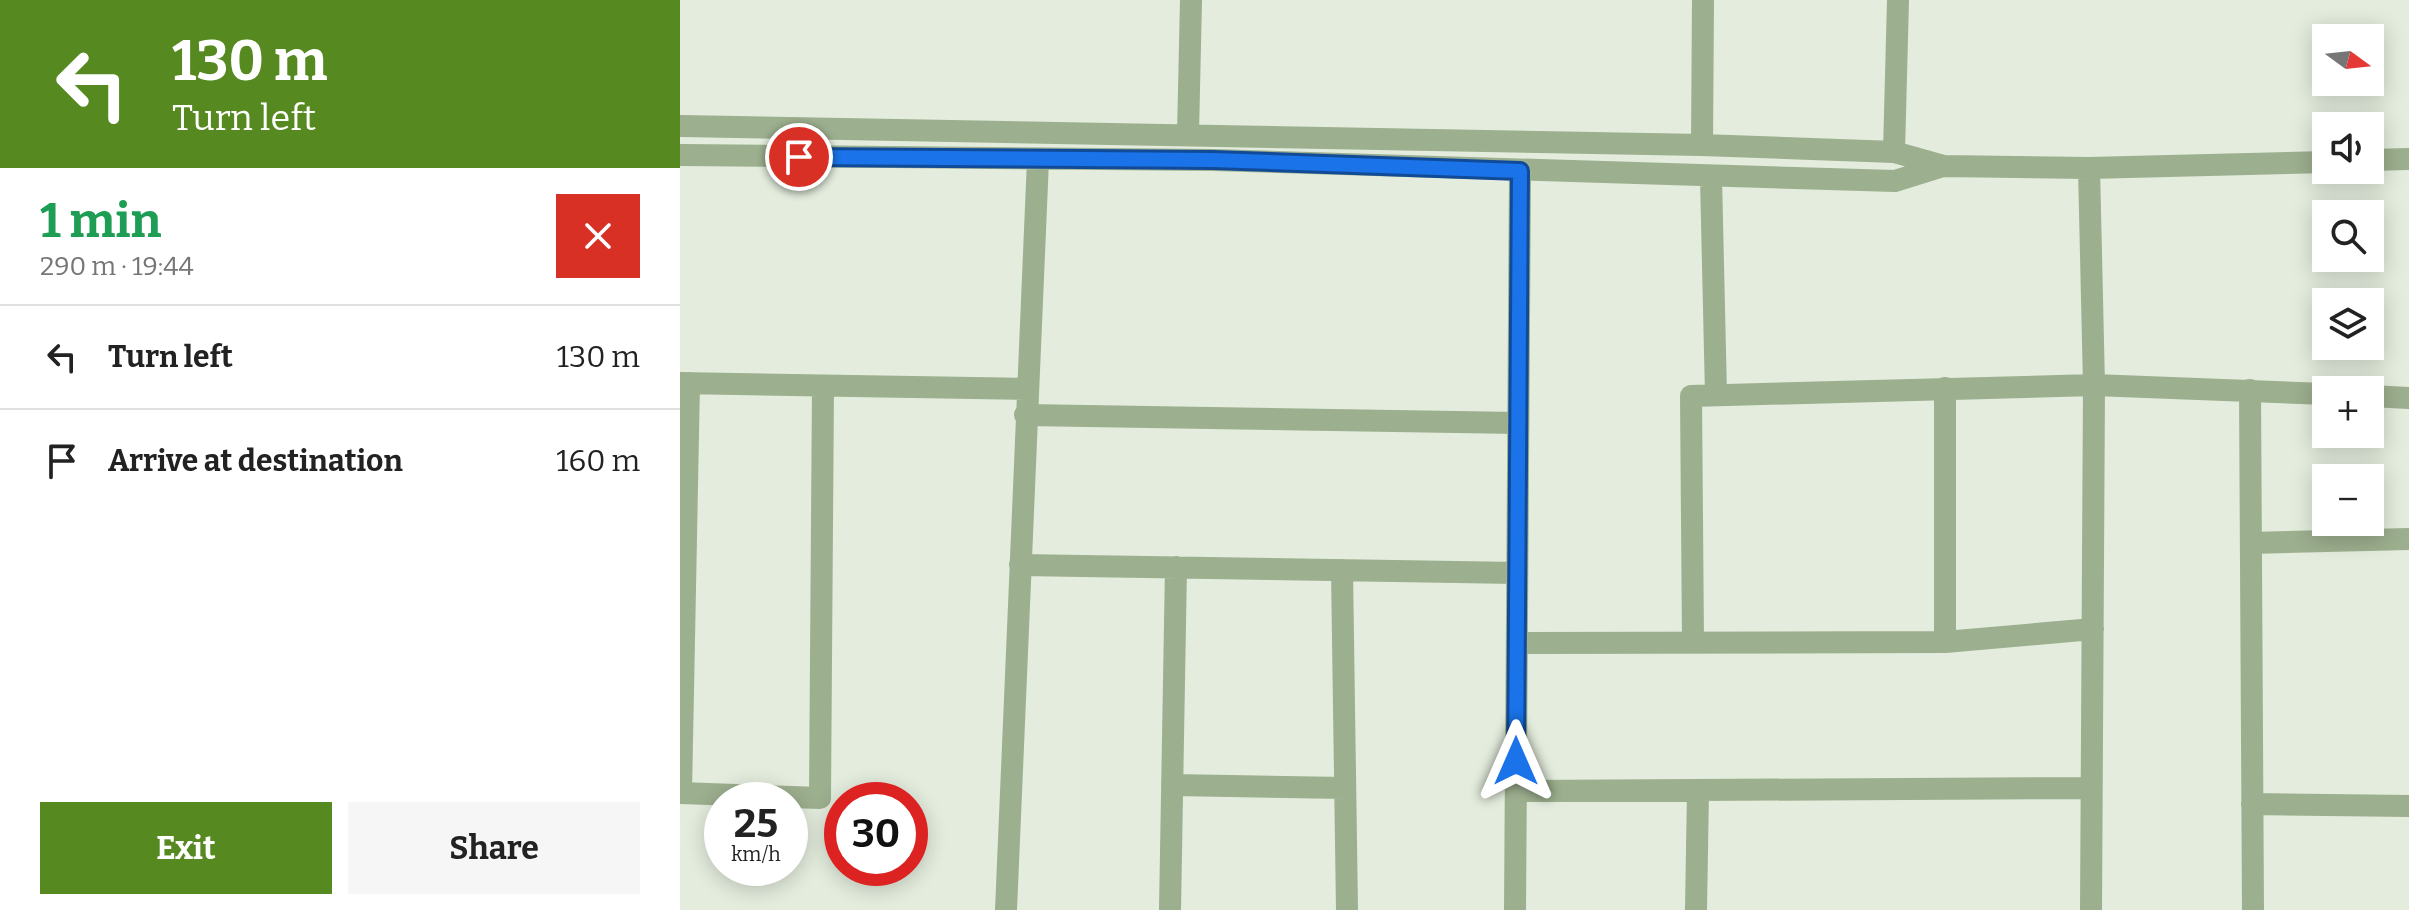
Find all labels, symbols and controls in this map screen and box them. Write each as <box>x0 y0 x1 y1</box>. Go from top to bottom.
north arrow <box>2312 24 2384 96</box>
map controls <box>2312 24 2384 536</box>
text: 130 m <box>172 28 328 95</box>
icon: left <box>40 32 144 136</box>
text: Turn left <box>172 96 316 140</box>
button: sound <box>2312 112 2384 184</box>
pin <box>765 123 833 191</box>
icon: arrive <box>777 135 821 179</box>
text: 1 min <box>40 192 161 250</box>
button: close <box>556 194 640 278</box>
button: search <box>2312 200 2384 272</box>
text: 290 m · 19:44 <box>40 251 194 282</box>
button: layers <box>2312 288 2384 360</box>
icon: left <box>40 335 84 379</box>
text: Turn left <box>108 339 233 375</box>
text: 130 m <box>557 339 640 375</box>
button: + <box>2312 376 2384 448</box>
icon: arrive <box>40 439 84 483</box>
text: Arrive at destination <box>108 443 403 479</box>
text: 160 m <box>556 443 640 479</box>
button: − <box>2312 464 2384 536</box>
position arrow <box>1474 719 1558 803</box>
speed limit sign: 30 <box>824 782 928 886</box>
text: 25 <box>734 800 778 848</box>
button: Exit <box>40 802 332 894</box>
button: Share <box>348 802 640 894</box>
text: km/h <box>731 842 781 866</box>

